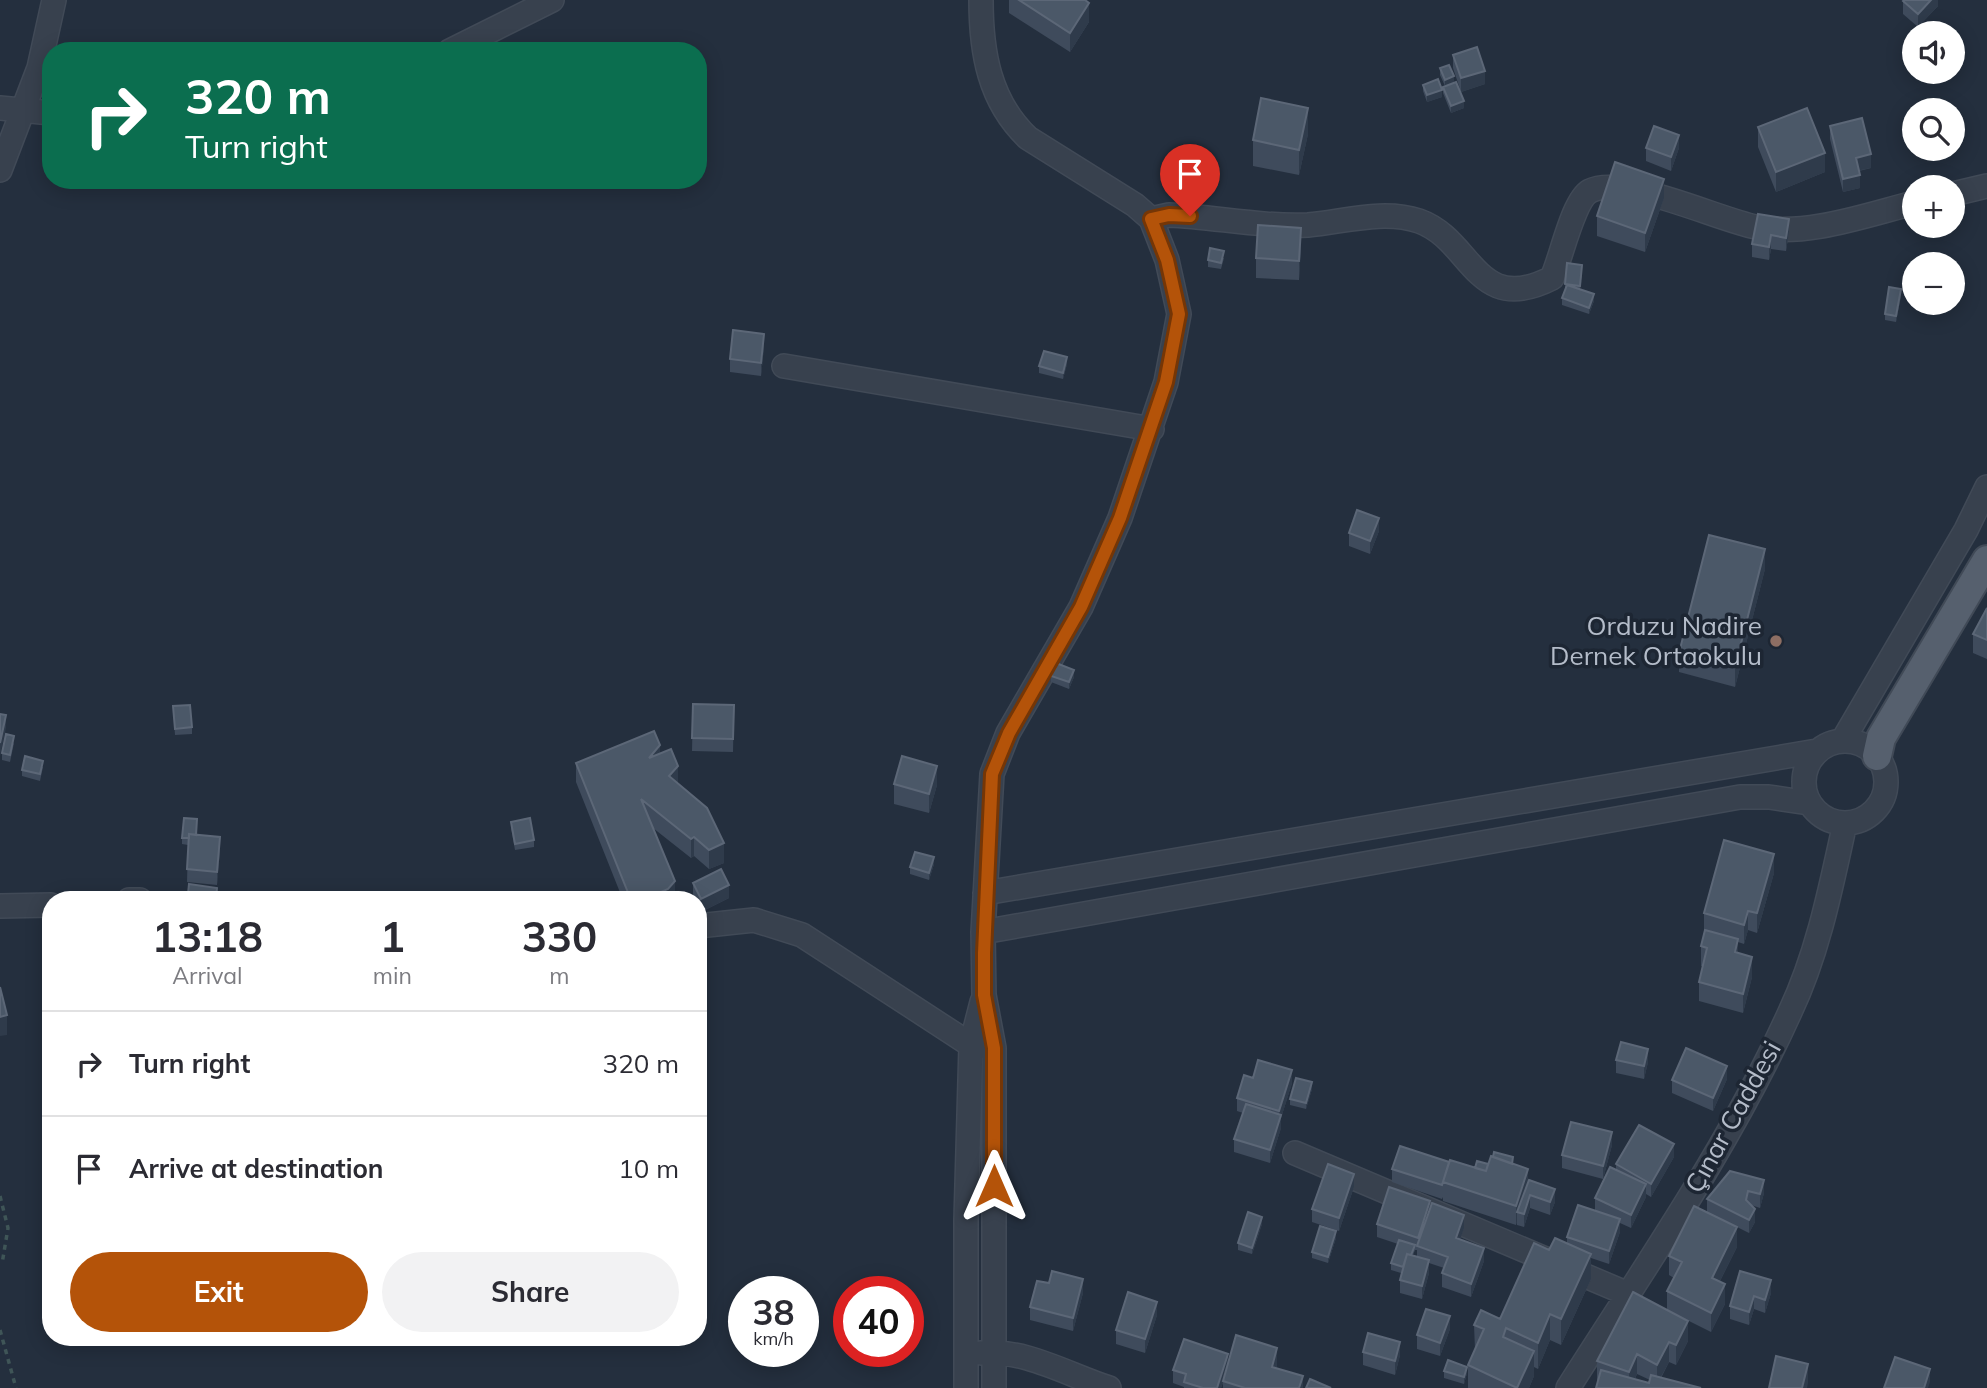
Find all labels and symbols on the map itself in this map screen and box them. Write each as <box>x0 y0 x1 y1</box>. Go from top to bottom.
pin <box>1160 144 1220 216</box>
place label: Orduzu Nadire Dernek Ortaokulu <box>1550 609 1762 672</box>
marker: Orduzu Nadire Dernek Ortaokulu <box>1768 633 1784 649</box>
street label: Çınar Caddesi <box>1677 1035 1788 1198</box>
position arrow <box>957 1149 1031 1223</box>
speed limit sign: 40 <box>833 1276 924 1367</box>

